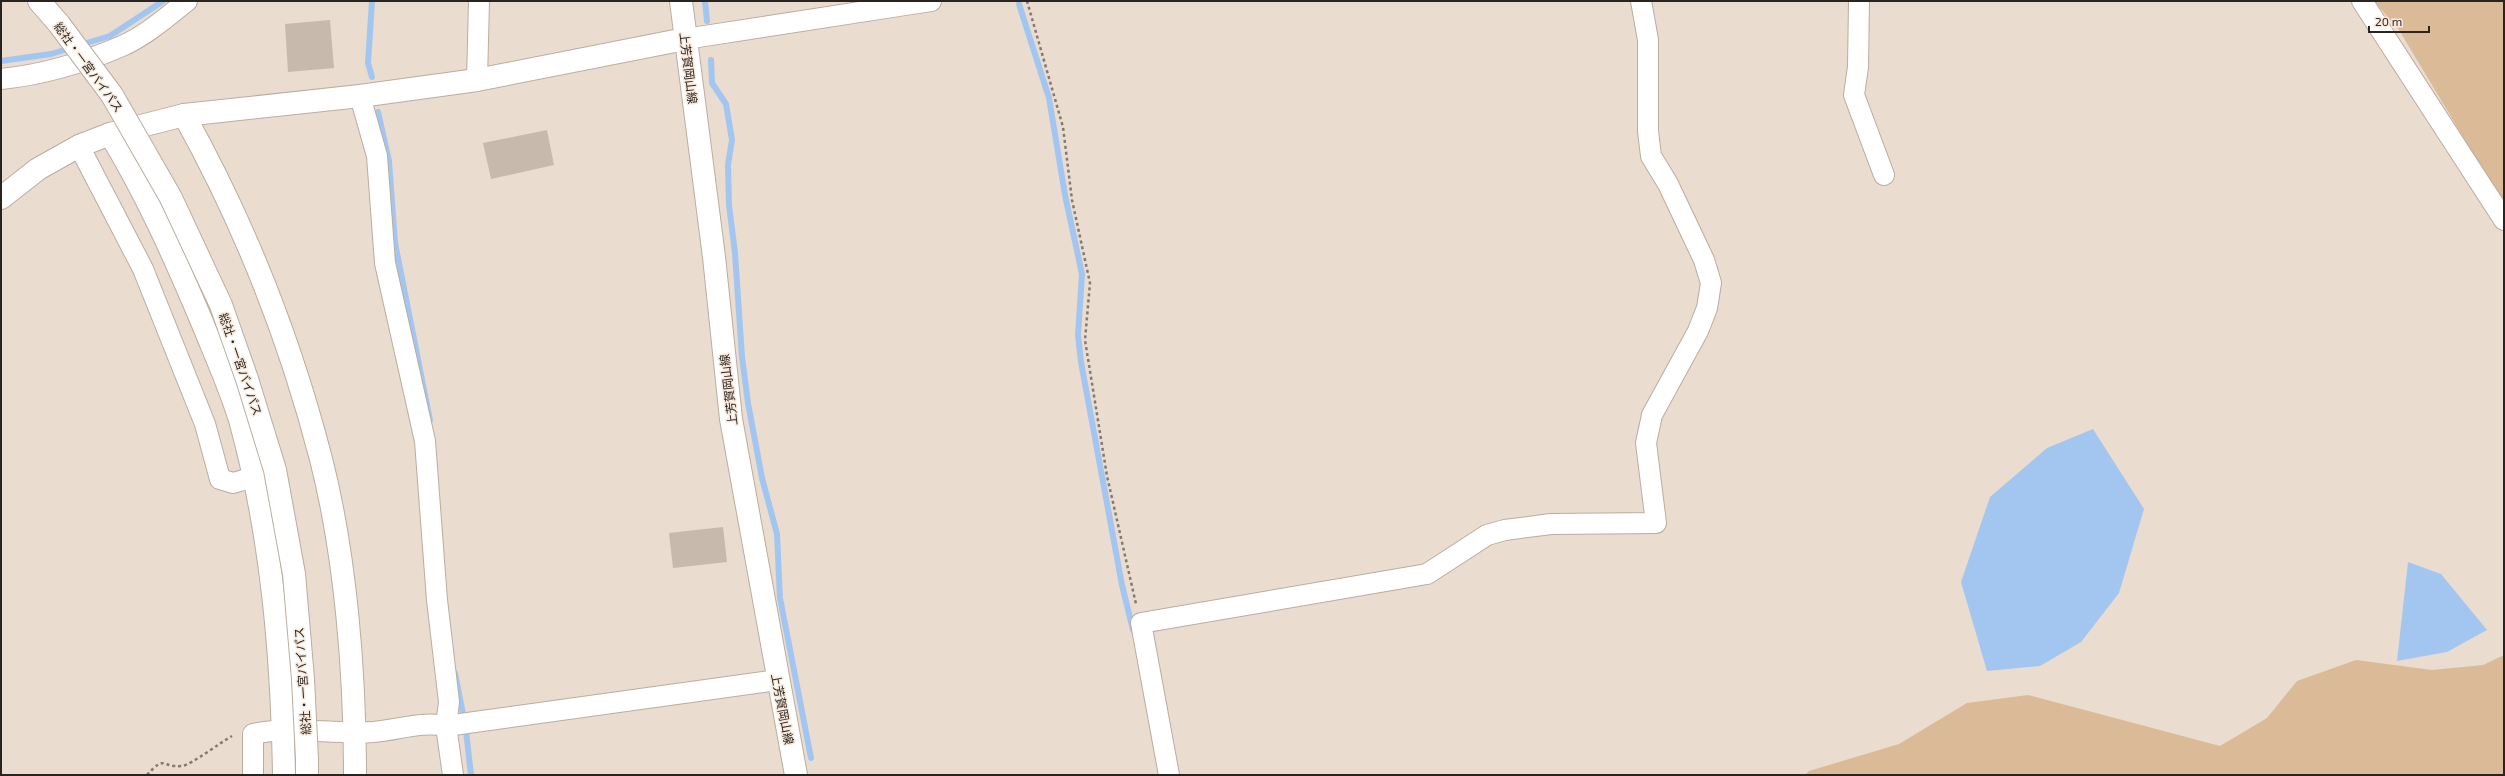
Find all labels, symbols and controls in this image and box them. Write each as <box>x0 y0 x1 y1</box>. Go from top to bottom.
scale bar <box>2369 8 2429 34</box>
text: 20 m <box>2375 14 2402 28</box>
street label: 総社・一宮バイパス <box>52 19 126 115</box>
street label: 上芳賀岡山線 <box>678 31 700 105</box>
street label: 総社・一宮バイパス <box>217 311 265 417</box>
street label: 上芳賀岡山線 <box>717 353 739 427</box>
street label: 総社・一宮バイパス <box>291 627 313 735</box>
street label: 上芳賀岡山線 <box>769 672 797 746</box>

